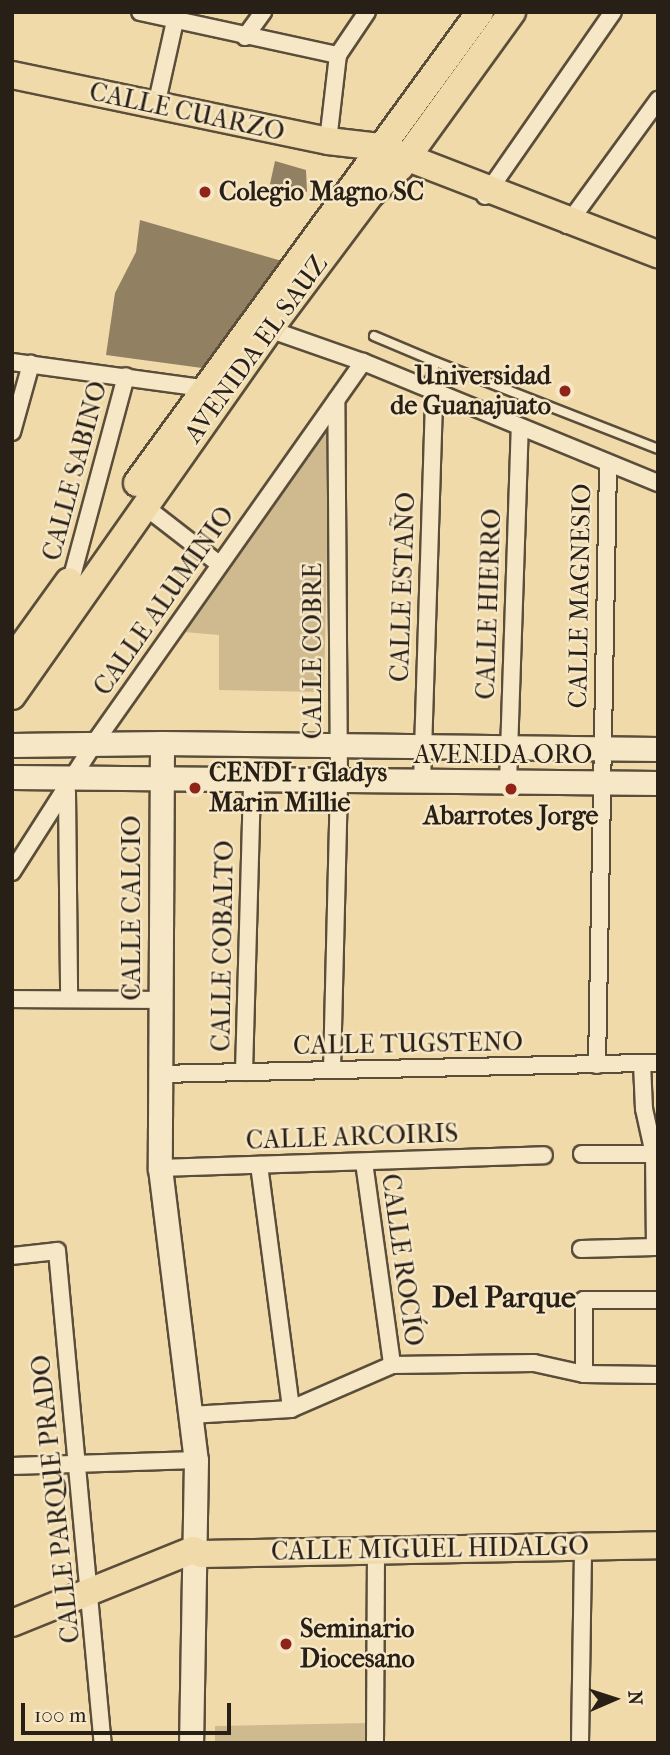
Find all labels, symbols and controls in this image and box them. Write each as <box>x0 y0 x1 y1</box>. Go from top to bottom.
street label: CALLE CUARZO <box>87 76 287 148</box>
place label: Colegio Magno SC <box>219 176 424 208</box>
marker: Colegio Magno SC <box>197 184 213 200</box>
street label: AVENIDA EL SAUZ <box>178 249 334 449</box>
place label: Universidad de Guanajuato <box>390 360 551 422</box>
street label: CALLE SABINO <box>36 378 114 564</box>
marker: Universidad de Guanajuato <box>557 383 573 399</box>
street label: CALLE MAGNESIO <box>562 483 598 709</box>
street label: CALLE ESTAÑO <box>384 491 422 683</box>
street label: CALLE ALUMINIO <box>87 501 241 701</box>
street label: CALLE HIERRO <box>470 508 508 700</box>
street label: CALLE COBRE <box>297 563 329 739</box>
street label: AVENIDA ORO <box>414 739 592 771</box>
place label: CENDI 1 Gladys Marin Millie <box>209 757 387 818</box>
marker: CENDI 1 Gladys Marin Millie <box>187 780 203 796</box>
marker: Abarrotes Jorge <box>503 781 519 797</box>
place label: Abarrotes Jorge <box>424 800 598 832</box>
street label: CALLE CALCIO <box>116 815 148 1001</box>
street label: CALLE COBALTO <box>206 840 240 1052</box>
street label: CALLE TUGSTENO <box>293 1026 523 1062</box>
street label: CALLE ARCOIRIS <box>245 1118 459 1156</box>
street label: CALLE ROCÍO <box>374 1172 430 1348</box>
district label: Del Parque <box>432 1280 576 1316</box>
street label: CALLE PARQUE PRADO <box>25 1353 87 1645</box>
street label: CALLE MIGUEL HIDALGO <box>271 1531 589 1567</box>
place label: Seminario Diocesano <box>300 1613 415 1674</box>
marker: Seminario Diocesano <box>278 1636 294 1652</box>
north arrow <box>579 1664 649 1734</box>
scale bar <box>24 1688 234 1732</box>
text: N <box>624 1690 646 1706</box>
text: 100 m <box>34 1703 87 1727</box>

